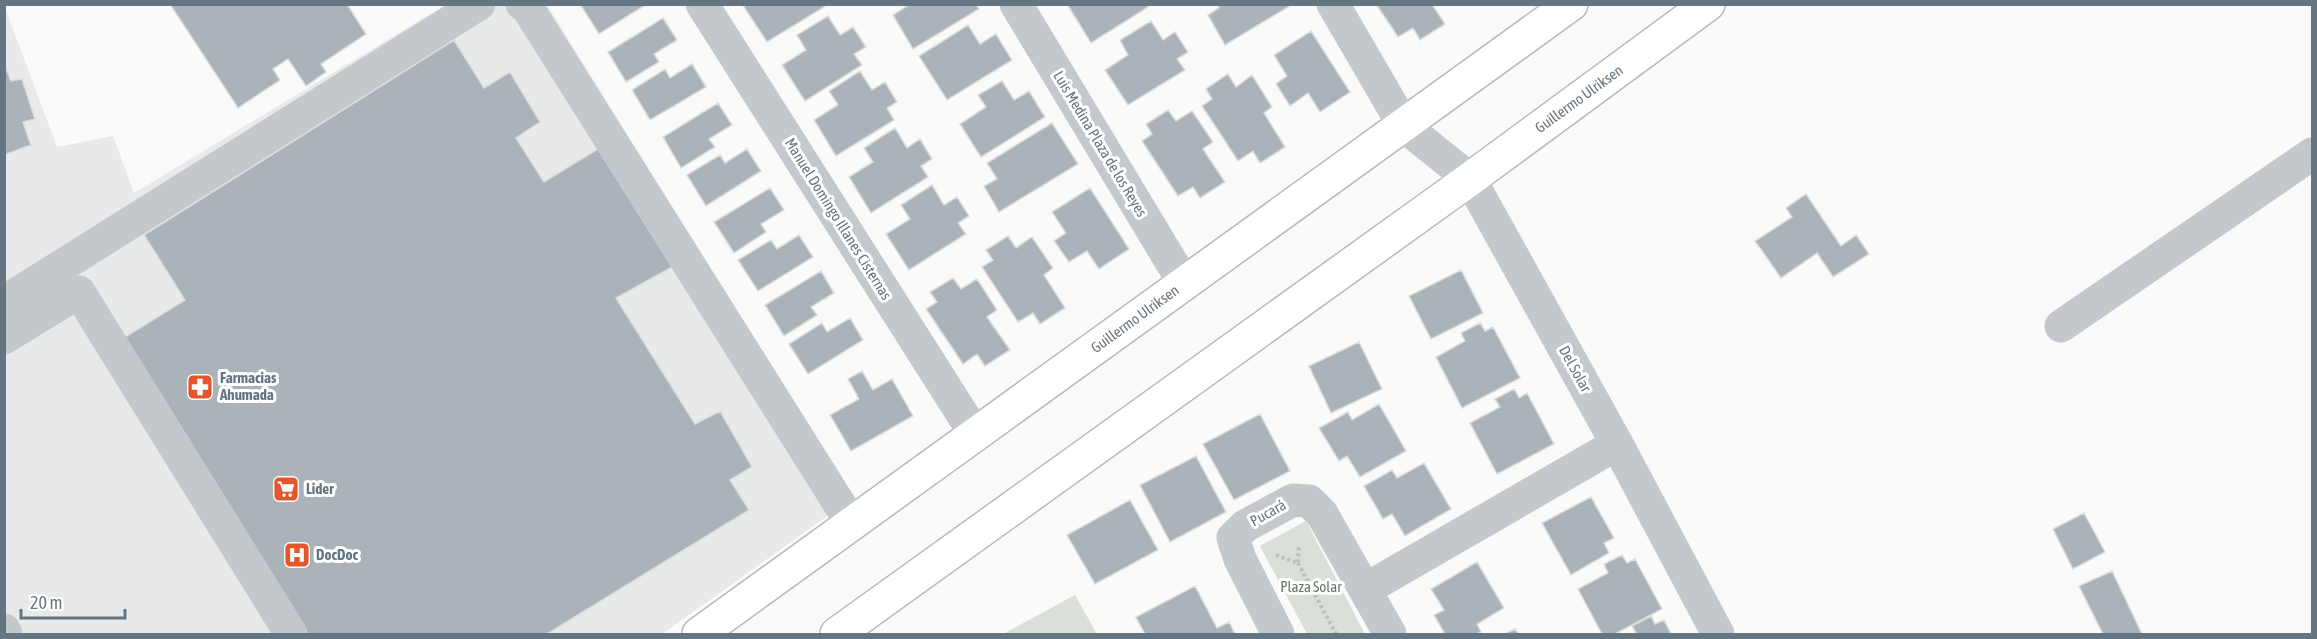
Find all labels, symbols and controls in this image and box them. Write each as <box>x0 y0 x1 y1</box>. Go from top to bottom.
street label: Guillermo Ulriksen <box>1532 61 1626 136</box>
street label: Luis Medina Plaza de los Reyes <box>1050 68 1151 220</box>
street label: Manuel Domingo Illanes Cisternas <box>782 135 895 303</box>
street label: Guillermo Ulriksen <box>1088 281 1182 356</box>
street label: Del Solar <box>1556 343 1595 395</box>
place label: Farmacias Ahumada <box>219 369 277 403</box>
pharmacy icon: Farmacias Ahumada <box>185 372 215 402</box>
supermarket icon: Lider <box>271 474 301 504</box>
place label: Lider <box>306 480 334 497</box>
street label: Pucará <box>1247 496 1289 529</box>
hospital icon: DocDoc <box>282 540 312 570</box>
place label: DocDoc <box>316 546 358 563</box>
park label: Plaza Solar <box>1280 578 1342 595</box>
scale bar <box>21 582 124 620</box>
text: 20 m <box>30 592 62 613</box>

